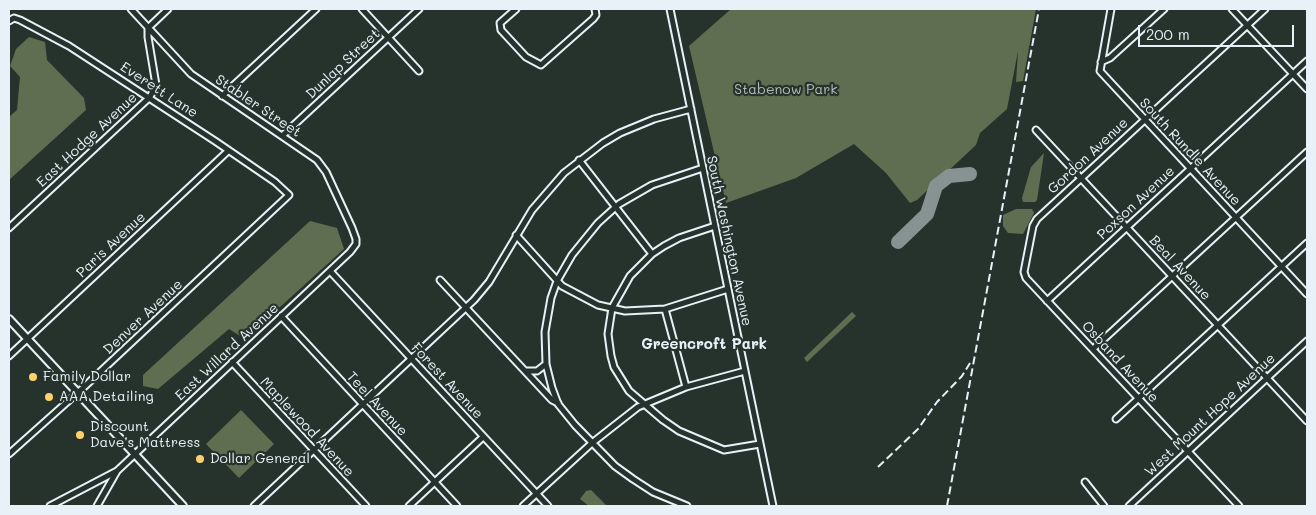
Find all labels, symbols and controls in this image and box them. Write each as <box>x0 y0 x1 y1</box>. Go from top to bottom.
scale bar <box>1141 15 1297 47</box>
text: 200 m <box>1146 24 1190 44</box>
street label: Dunlap Street <box>303 25 383 103</box>
street label: Everett Lane <box>117 59 201 121</box>
street label: Stabler Street <box>212 71 304 141</box>
park label: Stabenow Park <box>734 82 838 98</box>
street label: East Hodge Avenue <box>33 89 141 191</box>
street label: South Rundle Avenue <box>1136 95 1244 209</box>
street label: Gordon Avenue <box>1044 115 1132 197</box>
street label: South Washington Avenue <box>703 154 755 328</box>
street label: Poxson Avenue <box>1094 163 1178 243</box>
street label: Paris Avenue <box>73 209 149 281</box>
street label: Beal Avenue <box>1146 232 1214 304</box>
street label: Denver Avenue <box>100 276 186 358</box>
street label: East Willard Avenue <box>172 300 282 404</box>
street label: Osband Avenue <box>1078 318 1162 406</box>
district label: Greencroft Park <box>641 335 767 353</box>
street label: Forest Avenue <box>408 340 486 422</box>
street label: West Mount Hope Avenue <box>1141 350 1279 480</box>
street label: Teel Avenue <box>343 368 411 440</box>
place label: Family Dollar <box>43 369 131 385</box>
marker: Family Dollar <box>27 371 39 383</box>
street label: Maplewood Avenue <box>257 374 357 480</box>
place label: AAA Detailing <box>59 389 154 405</box>
marker: AAA Detailing <box>43 391 55 403</box>
place label: Discount Dave's Mattress <box>90 419 200 452</box>
marker: Discount Dave's Mattress <box>74 429 86 441</box>
place label: Dollar General <box>210 451 310 467</box>
marker: Dollar General <box>194 453 206 465</box>

